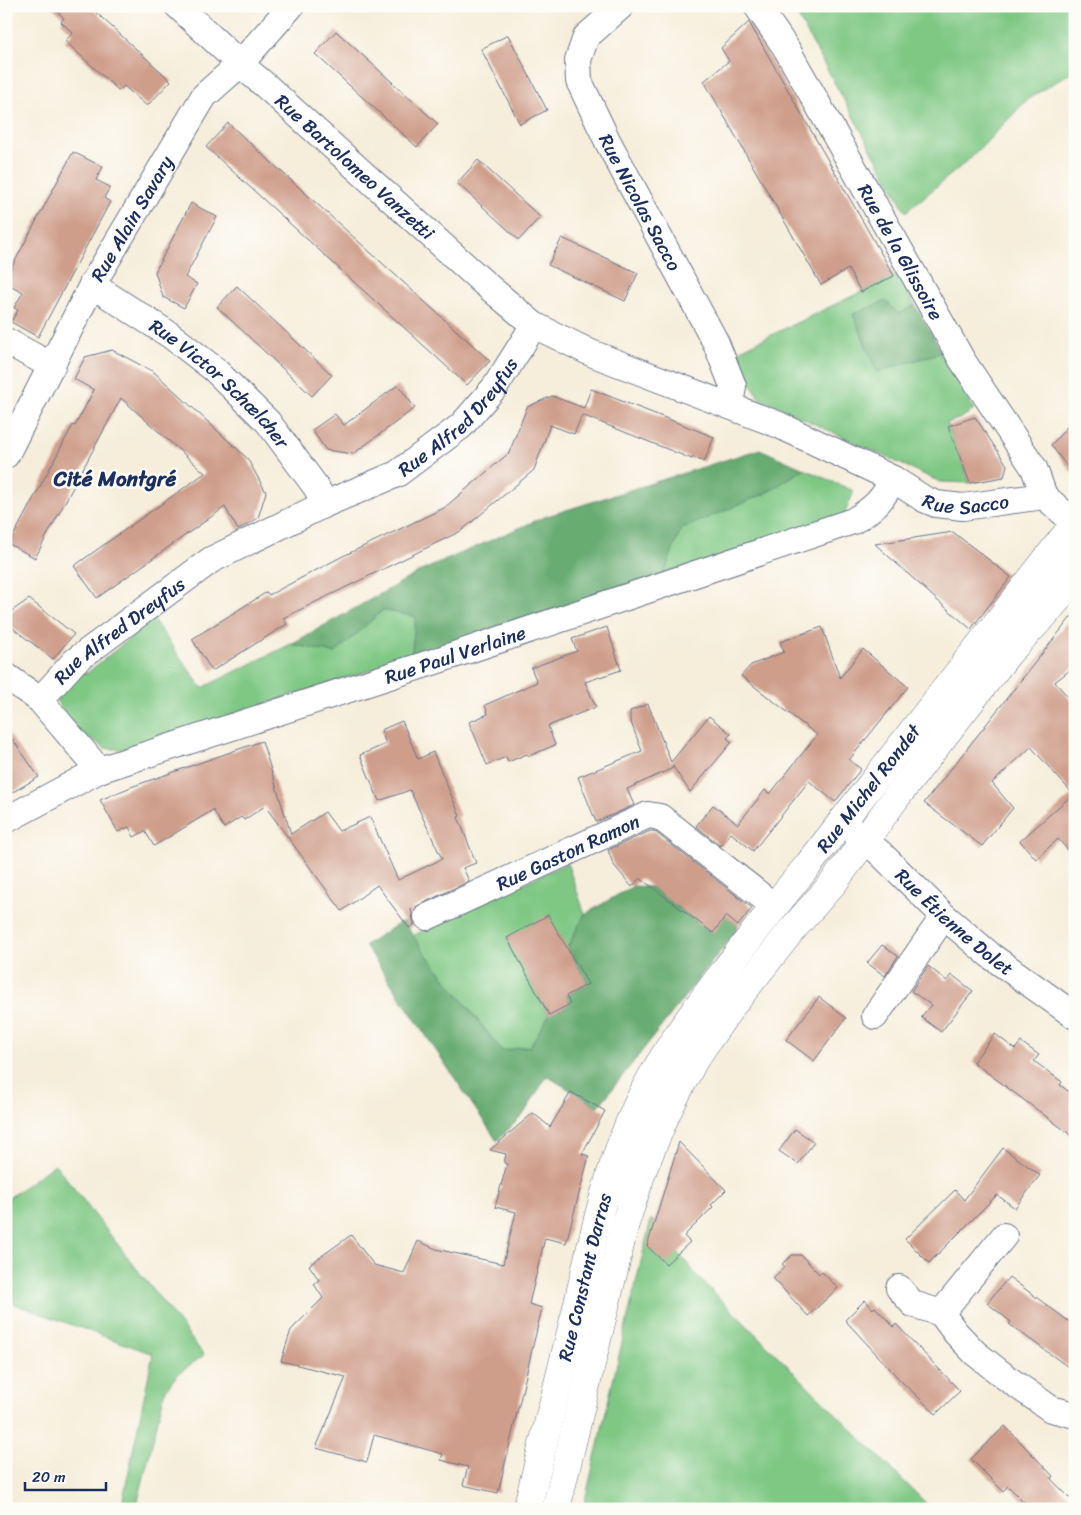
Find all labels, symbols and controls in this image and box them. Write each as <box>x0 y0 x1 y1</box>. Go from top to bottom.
street label: Rue Bartolomeo Vanzetti <box>267 85 443 249</box>
street label: Rue Nicolas Sacco <box>589 128 691 278</box>
street label: Rue Alain Savary <box>82 149 182 288</box>
street label: Rue de la Glissoire <box>849 177 953 327</box>
street label: Rue Victor Schœlcher <box>142 310 299 457</box>
street label: Rue Alfred Dreyfus <box>391 351 527 485</box>
district label: Cité Montgré <box>53 460 177 498</box>
street label: Rue Sacco <box>917 484 1011 524</box>
street label: Rue Alfred Dreyfus <box>45 568 193 692</box>
street label: Rue Paul Verlaine <box>380 616 530 694</box>
street label: Rue Michel Rondet <box>808 716 930 860</box>
street label: Rue Gaston Ramon <box>491 805 645 900</box>
street label: Rue Étienne Dolet <box>887 860 1021 984</box>
street label: Rue Constant Darras <box>548 1189 621 1365</box>
scale bar <box>25 1460 106 1492</box>
text: 20 m <box>32 1464 66 1490</box>

